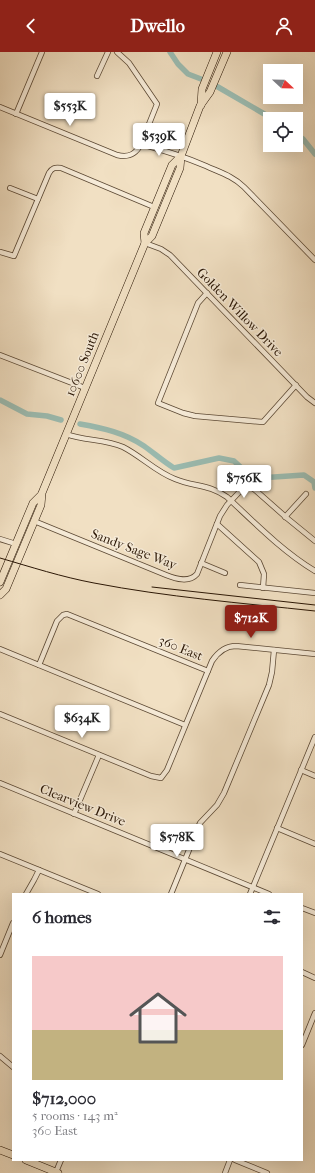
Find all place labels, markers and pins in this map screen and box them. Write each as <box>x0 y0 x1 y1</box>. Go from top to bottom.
pin: $553K <box>42 93 98 127</box>
pin: $539K <box>131 123 187 157</box>
pin: $756K <box>216 465 272 499</box>
pin: $712K <box>223 605 279 639</box>
pin: $634K <box>54 705 110 739</box>
pin: $578K <box>149 824 205 858</box>

